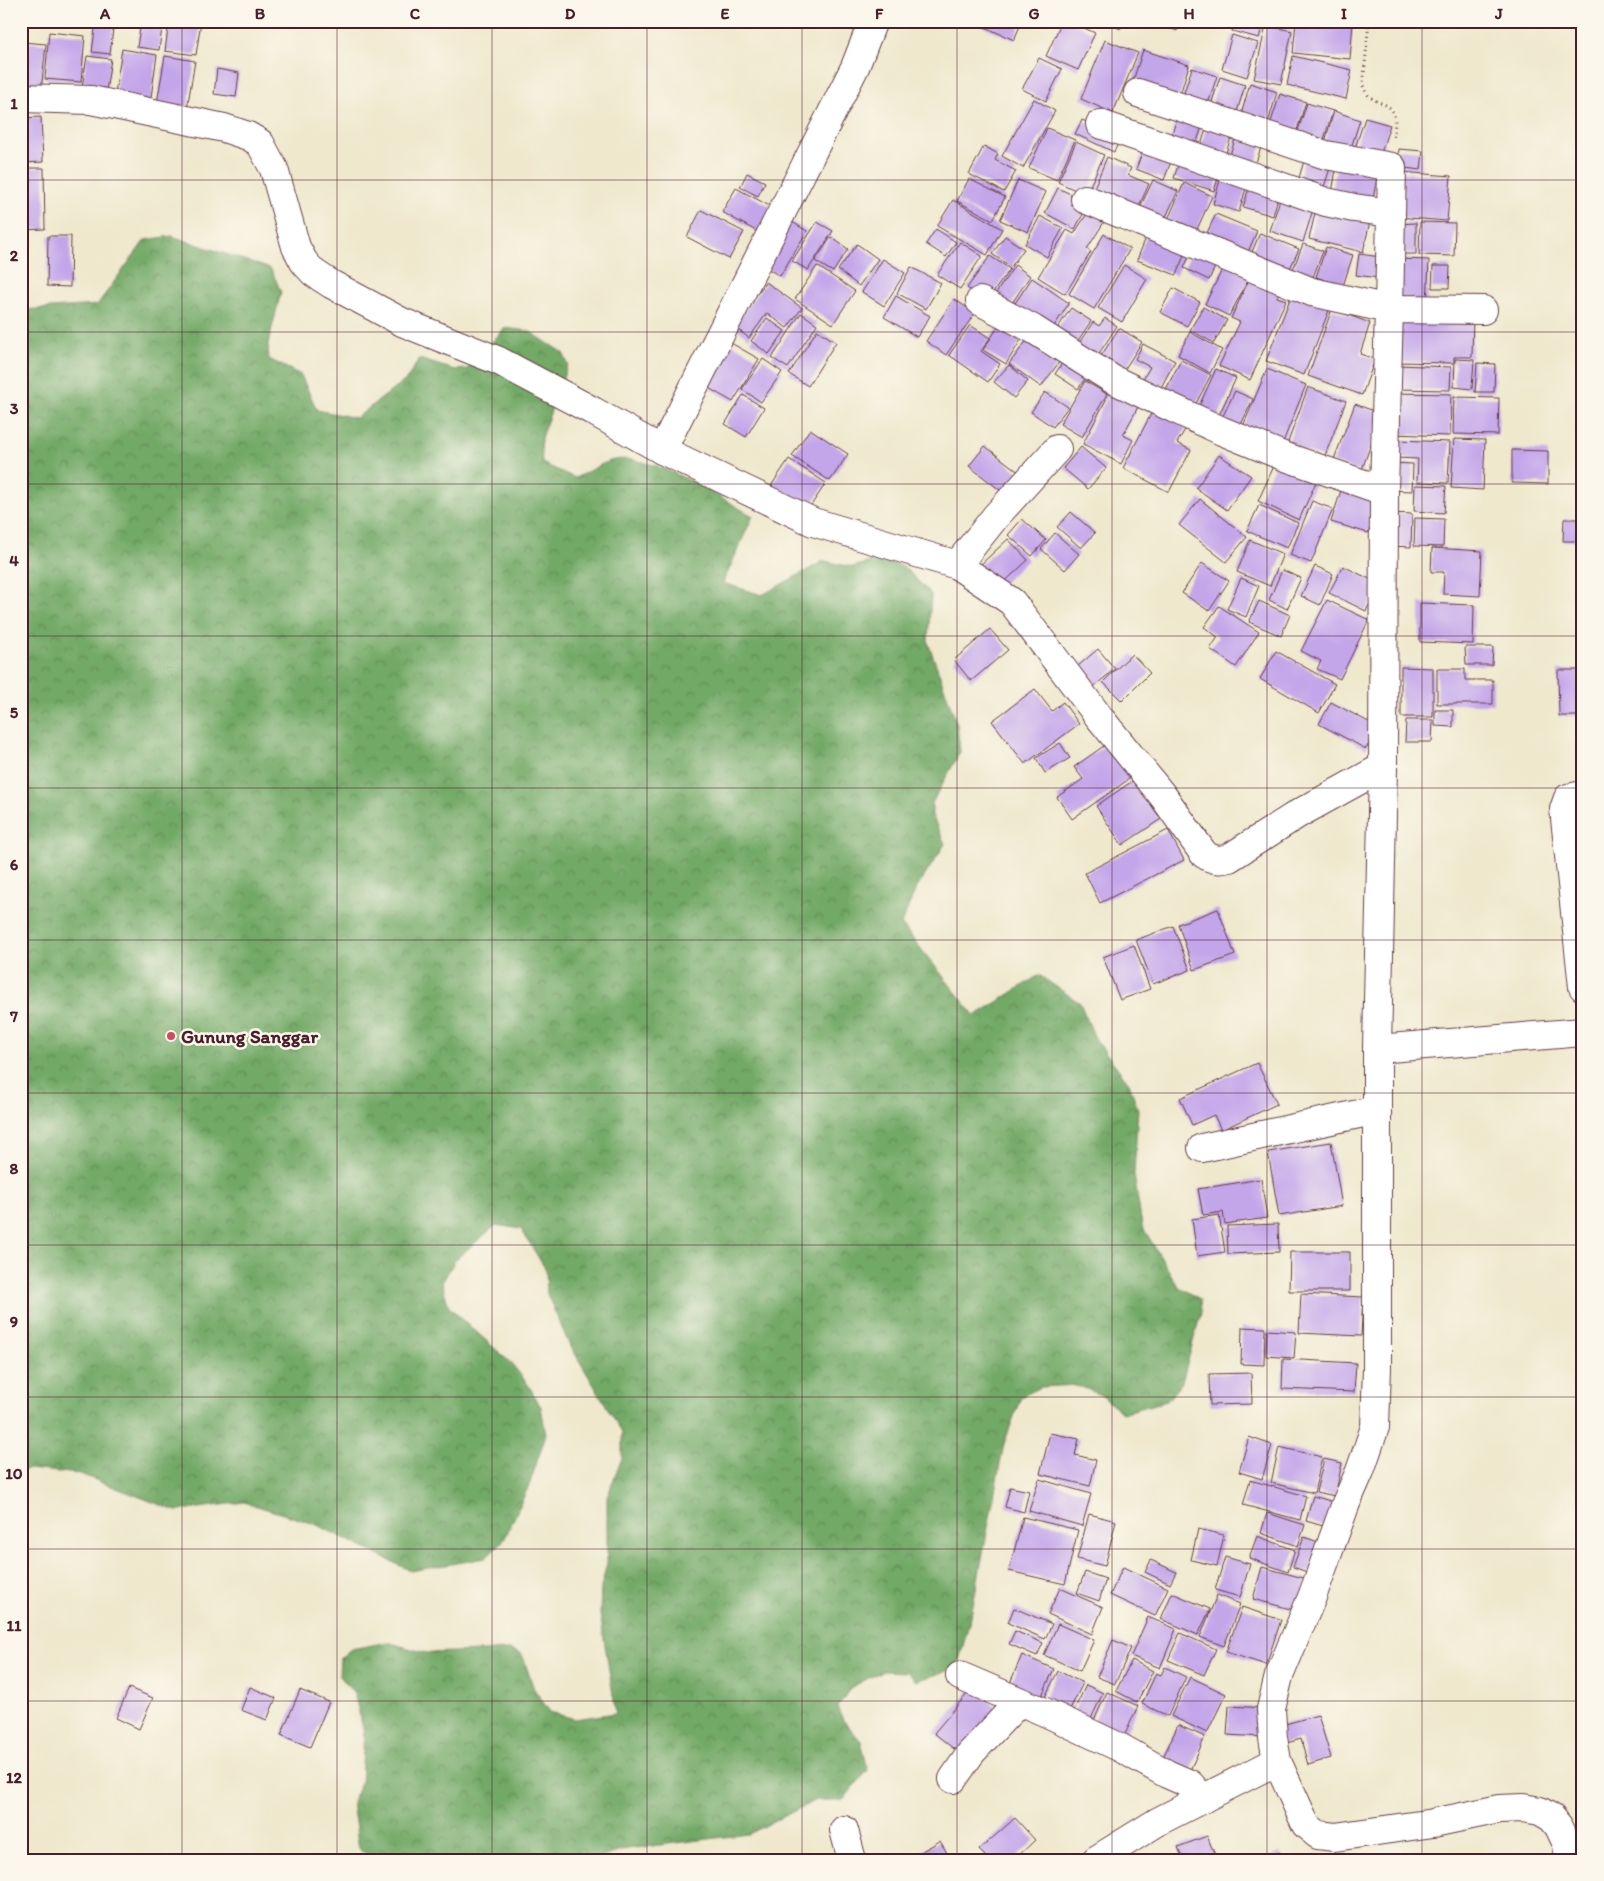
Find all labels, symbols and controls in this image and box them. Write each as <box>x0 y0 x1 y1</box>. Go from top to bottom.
text: A <box>99 4 111 23</box>
text: B <box>255 4 266 23</box>
text: C <box>410 4 421 23</box>
text: D <box>565 4 576 23</box>
text: E <box>721 4 730 23</box>
text: F <box>875 4 884 23</box>
text: G <box>1028 4 1040 23</box>
text: H <box>1183 4 1195 23</box>
text: I <box>1341 4 1347 23</box>
text: J <box>1494 4 1503 23</box>
text: 1 <box>10 94 18 113</box>
text: 2 <box>10 246 19 265</box>
text: 3 <box>10 399 19 418</box>
text: 4 <box>9 551 19 570</box>
text: 5 <box>10 703 19 722</box>
text: 6 <box>10 855 19 874</box>
text: 7 <box>9 1007 18 1026</box>
place label: Gunung Sanggar <box>181 1025 318 1048</box>
marker: Gunung Sanggar <box>165 1030 177 1042</box>
text: 8 <box>10 1159 19 1178</box>
text: 9 <box>10 1312 18 1331</box>
text: 10 <box>5 1464 23 1483</box>
text: 11 <box>7 1616 22 1635</box>
text: 12 <box>6 1768 23 1787</box>

